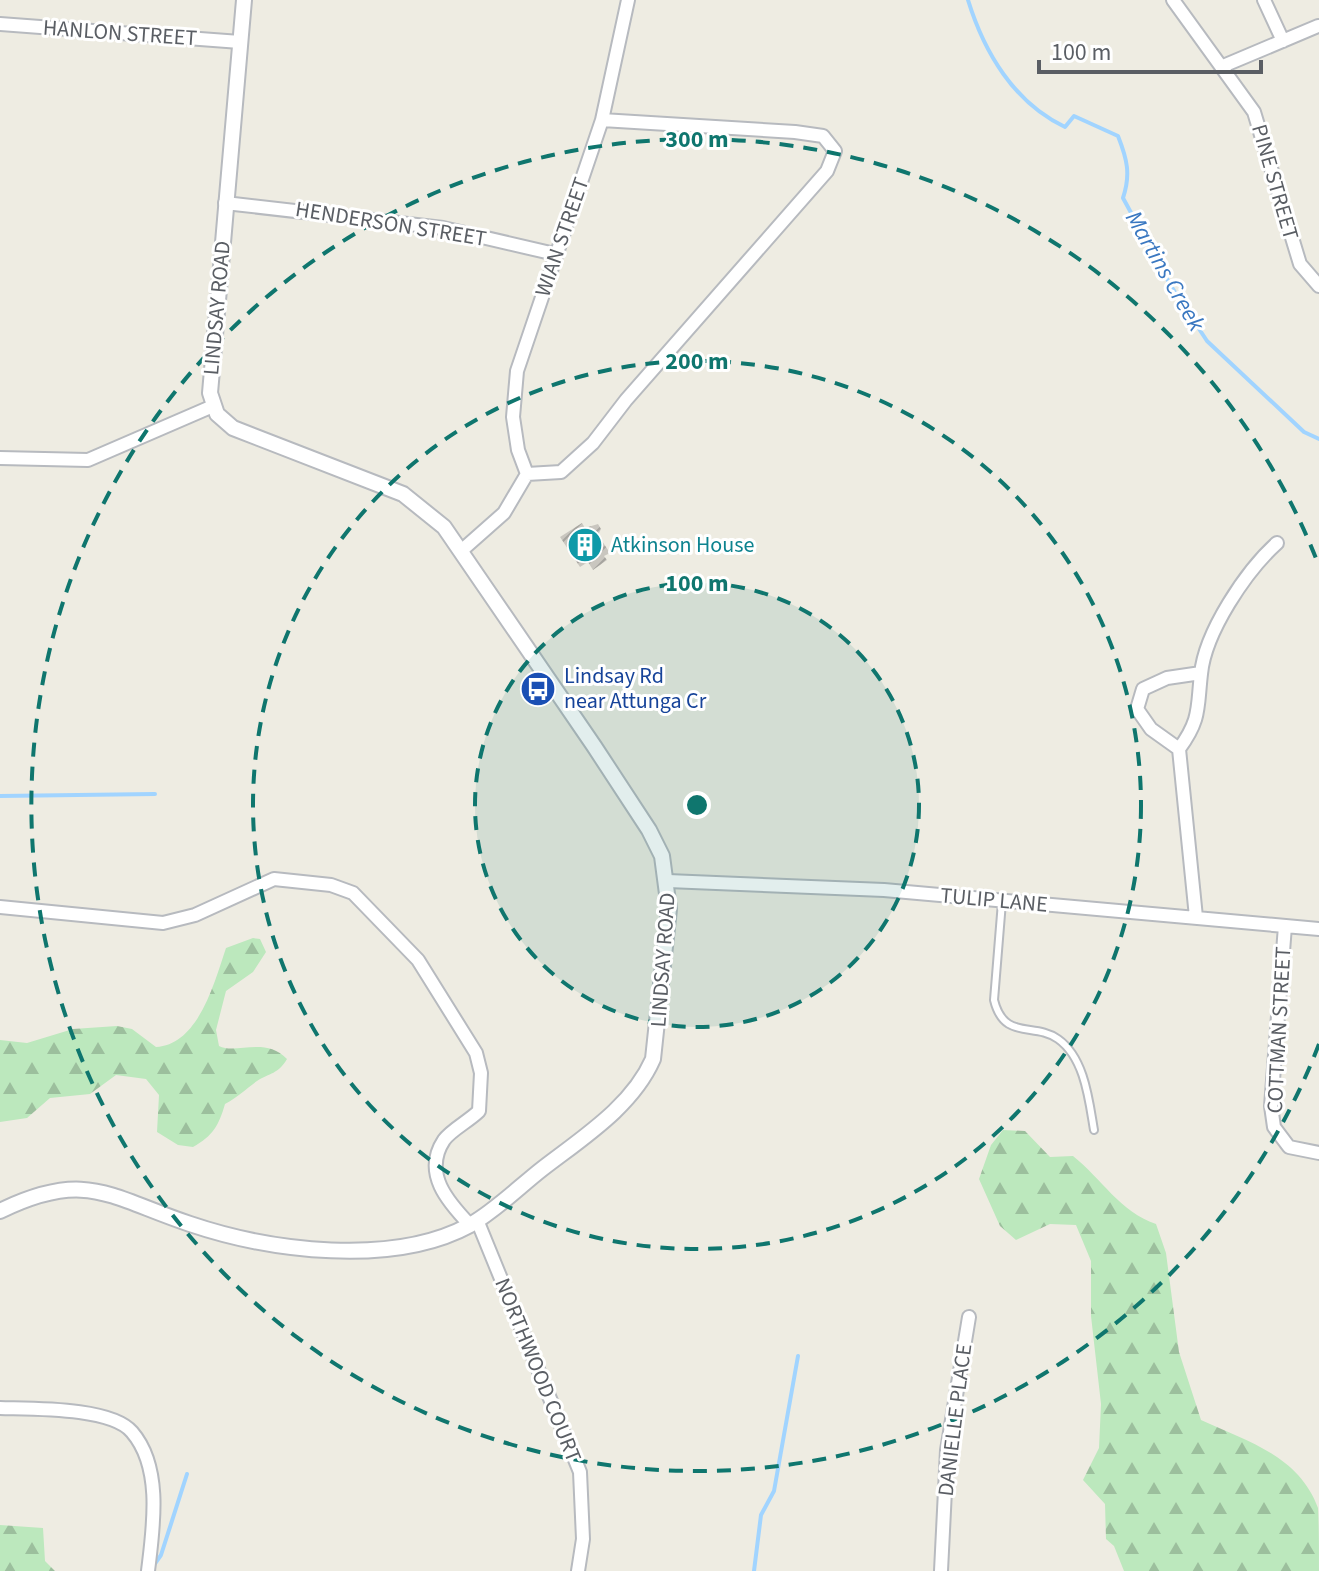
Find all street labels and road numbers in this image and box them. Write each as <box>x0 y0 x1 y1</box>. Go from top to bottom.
street label: HANLON STREET <box>42 12 198 54</box>
street label: PINE STREET <box>1243 120 1307 244</box>
street label: WIAN STREET <box>527 173 597 301</box>
street label: HENDERSON STREET <box>293 193 489 255</box>
street label: LINDSAY ROAD <box>195 239 239 377</box>
street label: TULIP LANE <box>939 879 1049 921</box>
street label: LINDSAY ROAD <box>642 892 684 1028</box>
street label: COTTMAN STREET <box>1259 946 1299 1114</box>
street label: NORTHWOOD COURT <box>486 1273 590 1467</box>
street label: DANIELLE PLACE <box>930 1342 980 1498</box>

